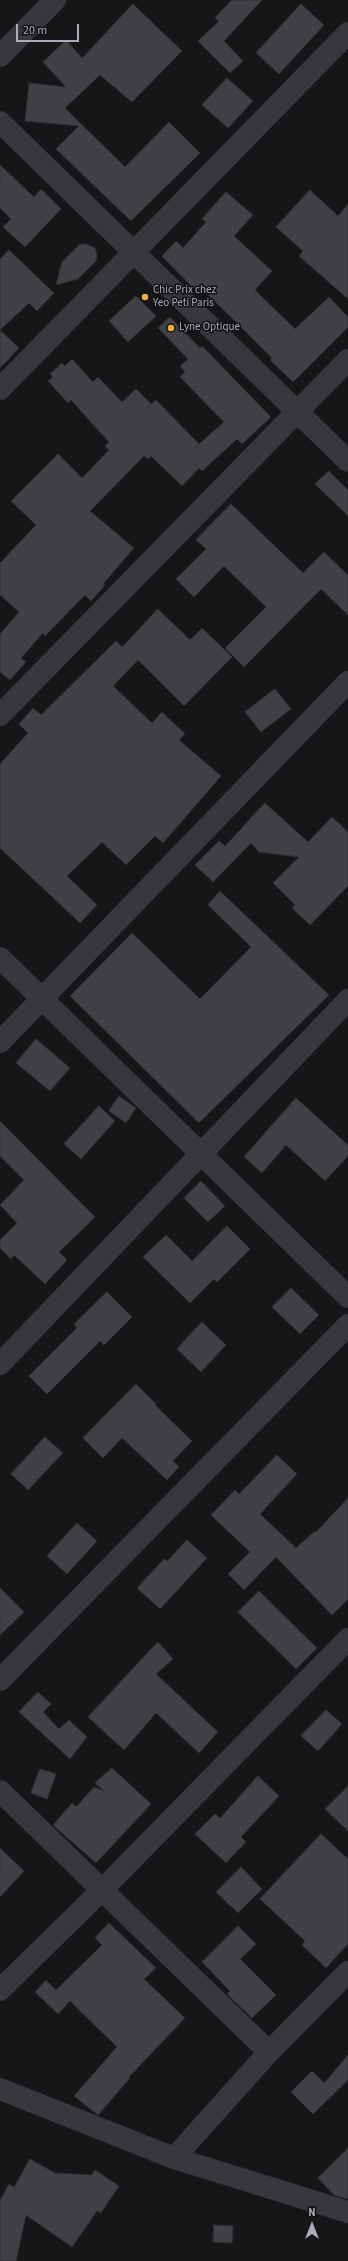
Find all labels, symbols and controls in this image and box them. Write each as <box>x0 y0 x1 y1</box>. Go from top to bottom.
scale bar <box>18 16 81 42</box>
text: 20 m <box>23 22 47 39</box>
place label: Chic Prix chez Yeo Peti Paris <box>153 284 216 310</box>
marker: Chic Prix chez Yeo Peti Paris <box>140 292 150 302</box>
place label: Lyne Optique <box>179 321 240 335</box>
marker: Lyne Optique <box>166 323 176 333</box>
north arrow <box>292 2205 332 2245</box>
text: N <box>308 2205 316 2220</box>

